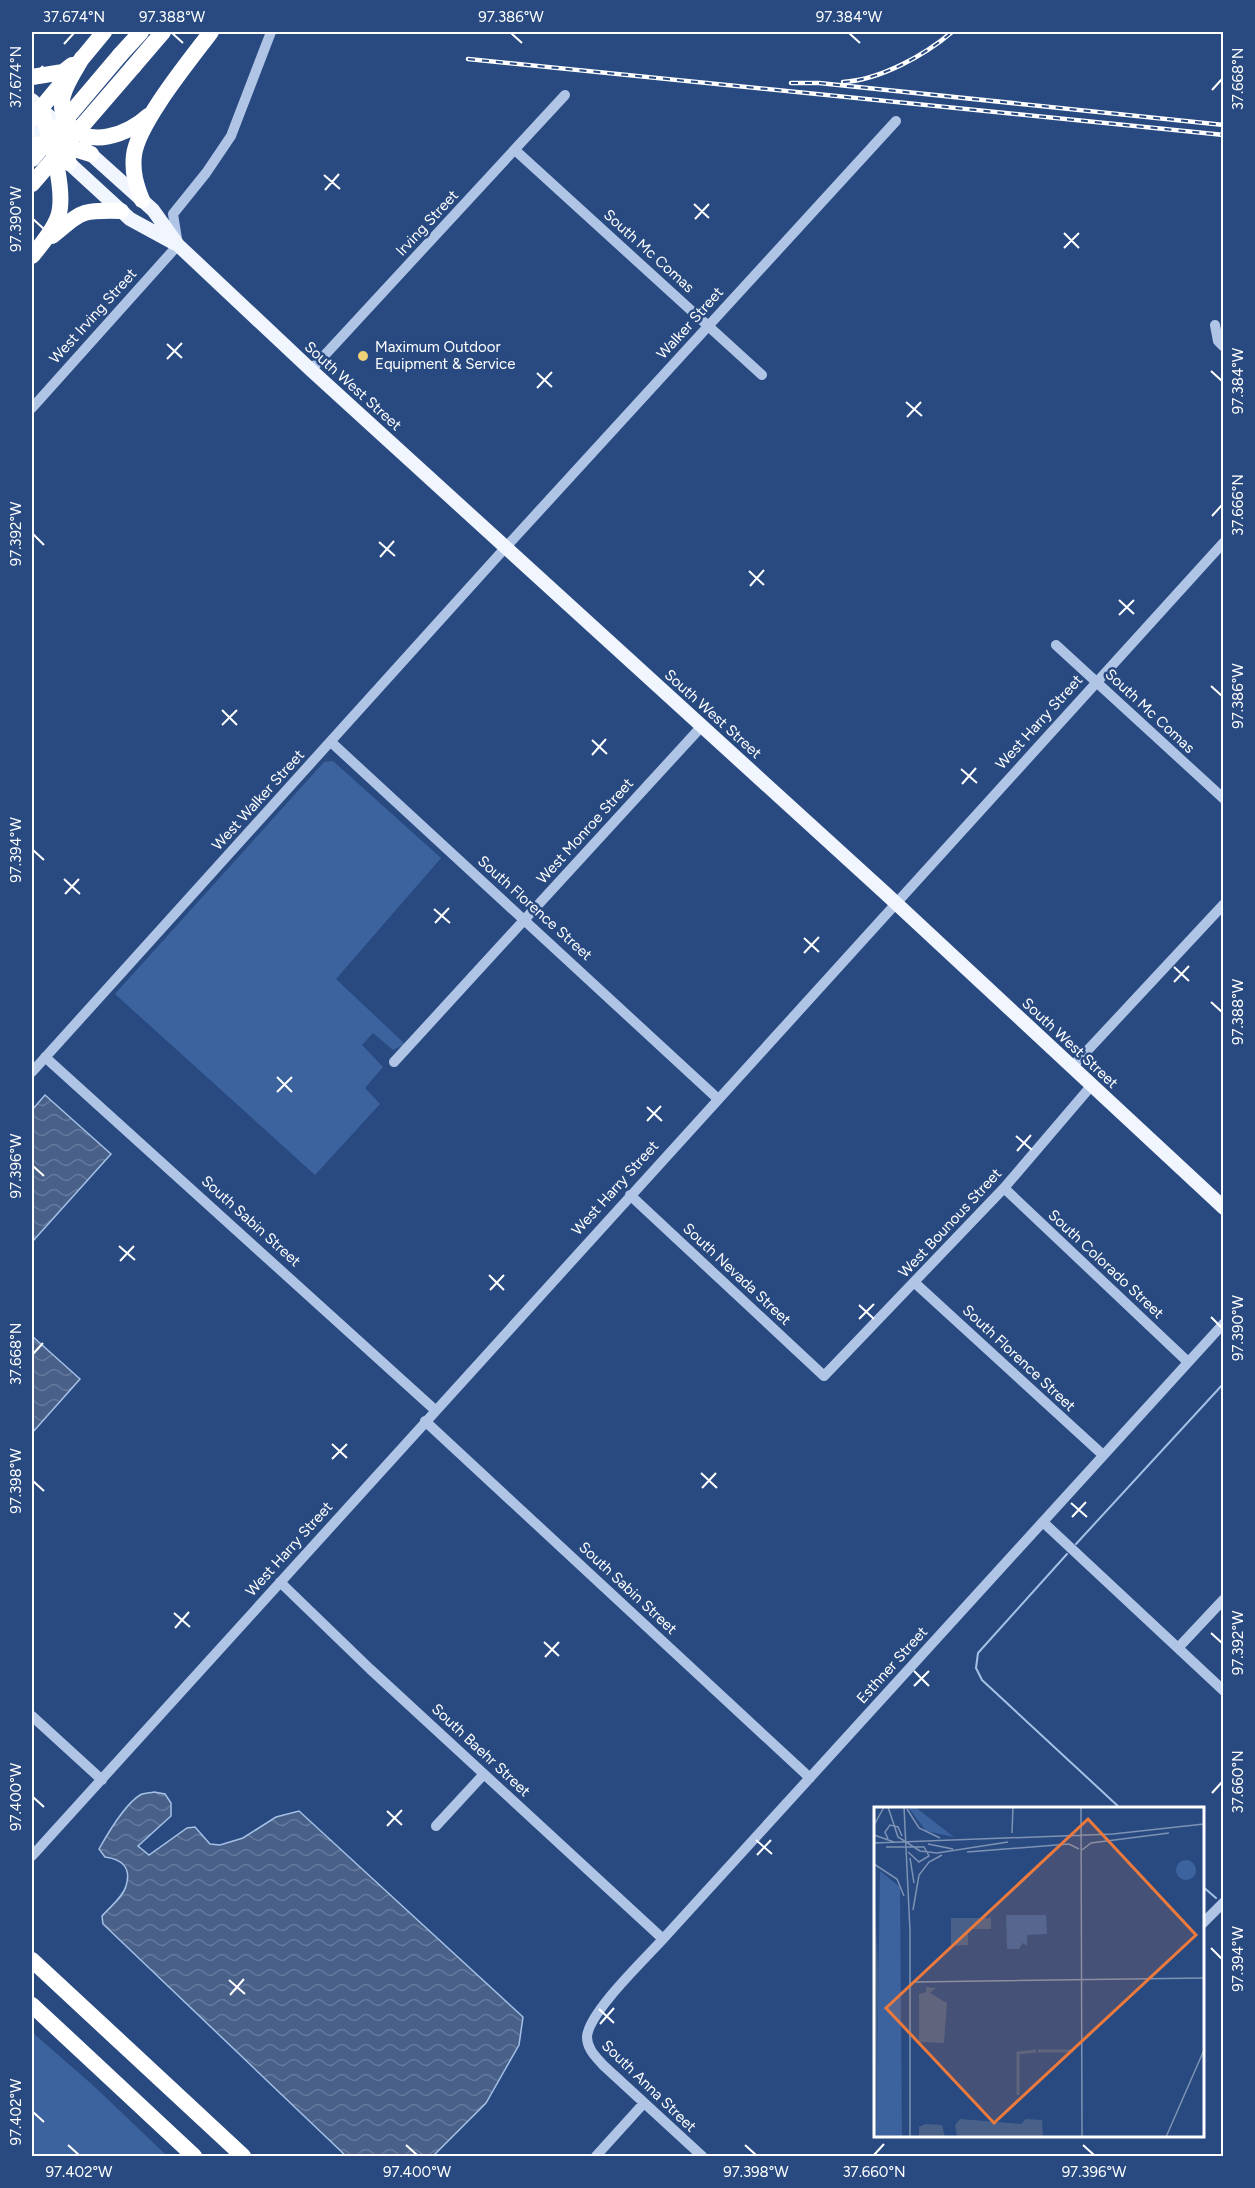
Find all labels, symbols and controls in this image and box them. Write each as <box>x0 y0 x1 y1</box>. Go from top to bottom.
text: 37.674°N <box>43 8 105 26</box>
text: 97.388°W <box>139 8 206 26</box>
text: 97.386°W <box>478 8 544 26</box>
text: 97.384°W <box>816 8 883 26</box>
text: 37.674°N <box>7 46 25 108</box>
text: 37.668°N <box>1229 48 1247 110</box>
text: 97.390°W <box>7 185 25 252</box>
street label: Irving Street <box>392 186 462 260</box>
street label: South Mc Comas <box>600 206 698 296</box>
street label: West Irving Street <box>46 265 141 367</box>
street label: Walker Street <box>653 283 727 363</box>
street label: South West Street <box>301 338 405 435</box>
place label: Maximum Outdoor Equipment & Service <box>375 338 515 373</box>
text: 97.384°W <box>1229 347 1247 414</box>
marker: Maximum Outdoor Equipment & Service <box>356 349 370 363</box>
text: 37.666°N <box>1229 474 1247 536</box>
text: 97.392°W <box>7 501 25 566</box>
text: 97.386°W <box>1229 663 1247 729</box>
street label: South Mc Comas <box>1102 665 1198 757</box>
street label: South West Street <box>661 666 765 763</box>
street label: West Harry Street <box>992 671 1086 773</box>
street label: West Walker Street <box>208 746 308 854</box>
street label: West Monroe Street <box>533 774 637 887</box>
text: 97.394°W <box>7 817 25 883</box>
street label: South Florence Street <box>474 852 596 964</box>
text: 97.388°W <box>1229 978 1247 1045</box>
street label: South West Street <box>1018 994 1122 1092</box>
text: 97.396°W <box>7 1133 25 1198</box>
street label: West Harry Street <box>568 1137 662 1239</box>
street label: West Bounous Street <box>895 1164 1005 1281</box>
street label: South Sabin Street <box>198 1172 305 1270</box>
street label: South Colorado Street <box>1044 1206 1168 1322</box>
street label: South Nevada Street <box>679 1219 795 1329</box>
text: 97.390°W <box>1229 1294 1247 1361</box>
street label: South Florence Street <box>959 1301 1079 1415</box>
text: 37.668°N <box>7 1323 25 1385</box>
text: 97.398°W <box>7 1448 25 1514</box>
street label: West Harry Street <box>242 1498 336 1600</box>
street label: South Sabin Street <box>575 1538 681 1638</box>
text: 97.392°W <box>1229 1610 1247 1675</box>
street label: Esthner Street <box>853 1623 931 1707</box>
street label: South Baehr Street <box>428 1700 534 1801</box>
text: 37.660°N <box>1229 1750 1247 1814</box>
text: 97.400°W <box>7 1762 25 1831</box>
inset map <box>874 1807 1204 2137</box>
text: 97.394°W <box>1229 1926 1247 1992</box>
street label: South Anna Street <box>598 2036 700 2136</box>
text: 97.402°W <box>7 2078 25 2145</box>
text: 97.402°W <box>46 2163 113 2181</box>
text: 97.400°W <box>383 2163 452 2181</box>
text: 97.398°W <box>723 2163 789 2181</box>
text: 37.660°N <box>842 2163 906 2181</box>
text: 97.396°W <box>1062 2163 1127 2181</box>

